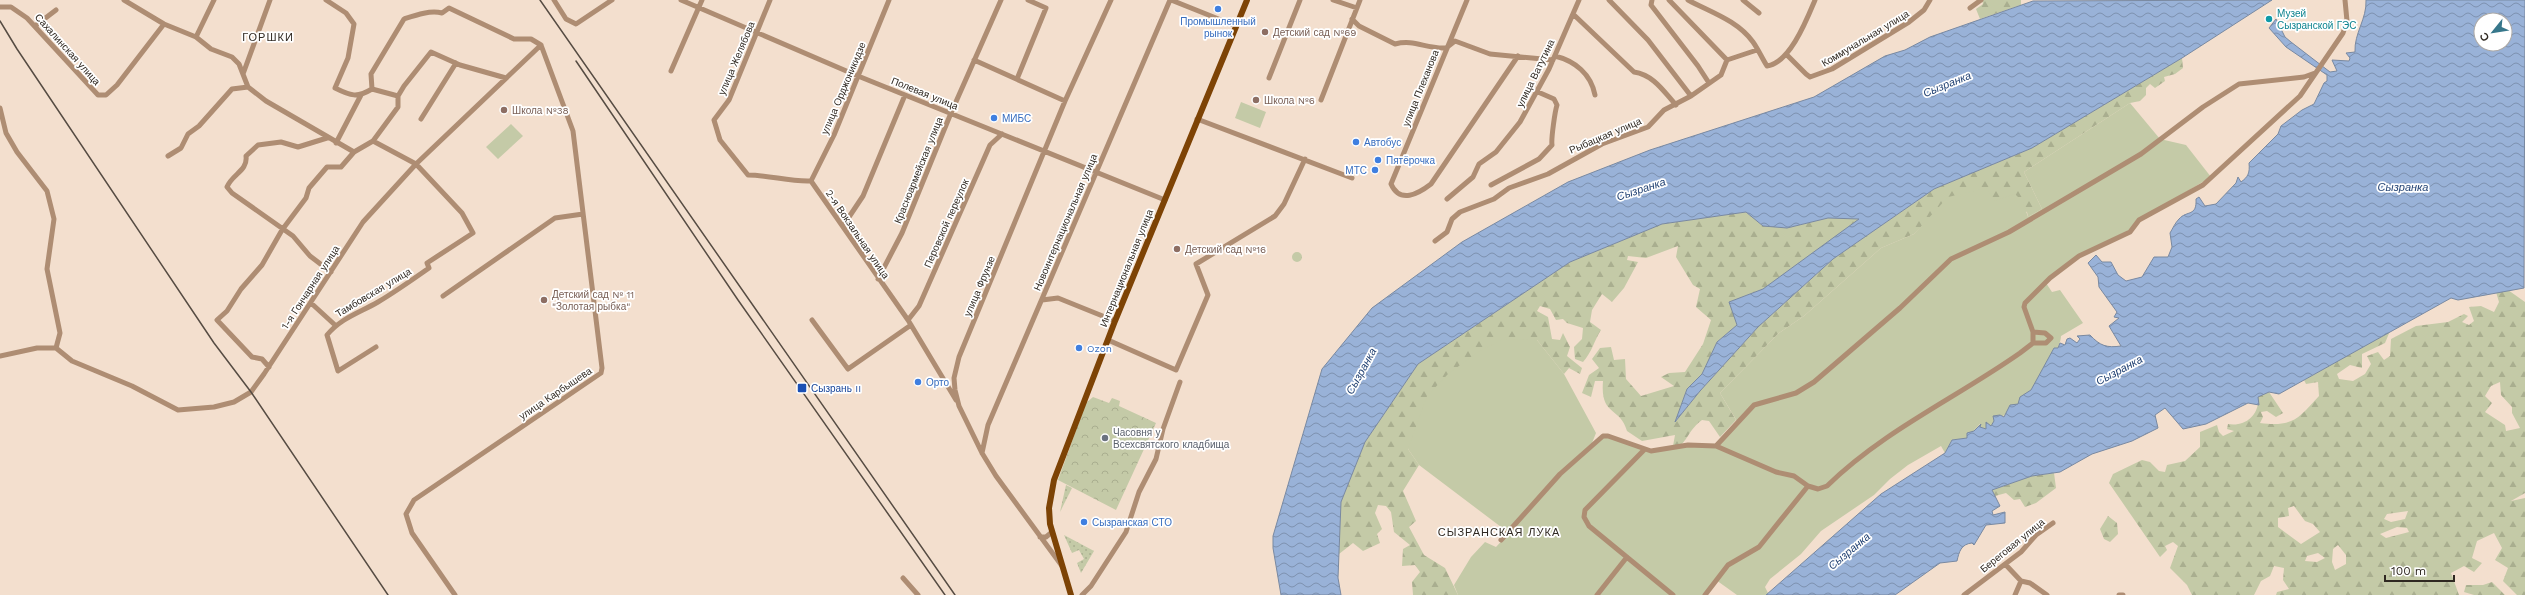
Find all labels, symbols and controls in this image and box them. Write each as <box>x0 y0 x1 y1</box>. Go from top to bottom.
marker: Промышленный рынок <box>1213 4 1223 14</box>
street label: Коммунальная улица <box>1820 8 1911 69</box>
place label: Музей Сызранской ГЭС <box>2277 8 2357 31</box>
street label: Сахалинская улица <box>33 12 103 87</box>
north arrow <box>2473 12 2513 52</box>
marker: Музей Сызранской ГЭС <box>2264 14 2274 24</box>
place label: Промышленный рынок <box>1180 16 1256 39</box>
street label: улица Желябова <box>716 19 757 96</box>
marker: Детский сад №69 <box>1260 27 1270 37</box>
place label: Детский сад №69 <box>1273 27 1356 38</box>
text: С <box>2477 30 2492 43</box>
district label: ГОРШКИ <box>242 31 294 44</box>
street label: улица Ватутина <box>1514 37 1557 109</box>
street label: улица Орджоникидзе <box>819 40 868 136</box>
street label: улица Плеханова <box>1400 48 1441 128</box>
water label: Сызранка <box>1921 69 1973 100</box>
street label: Полевая улица <box>890 75 960 112</box>
marker: Школа №6 <box>1251 95 1261 105</box>
place label: Школа №6 <box>1264 95 1315 106</box>
marker: Школа №38 <box>499 105 509 115</box>
place label: Школа №38 <box>512 105 569 116</box>
marker: МИБС <box>989 113 999 123</box>
place label: МИБС <box>1002 113 1031 124</box>
street label: Красноармейская улица <box>892 115 945 225</box>
street label: Рыбацкая улица <box>1568 115 1643 156</box>
marker: Автобус <box>1351 137 1361 147</box>
place label: Автобус <box>1364 137 1401 148</box>
street label: Новоинтернациональная улица <box>1032 152 1100 292</box>
marker: Пятёрочка <box>1373 155 1383 165</box>
place label: Пятёрочка <box>1386 155 1435 166</box>
place label: МТС <box>1345 165 1367 176</box>
marker: МТС <box>1370 165 1380 175</box>
water label: Сызранка <box>1615 175 1667 204</box>
street label: Перовской переулок <box>922 177 971 269</box>
water label: Сызранка <box>2378 181 2428 194</box>
street label: 2-я Вокзальная улица <box>824 188 892 281</box>
street label: Интернациональная улица <box>1098 207 1155 329</box>
street label: 1-я Гончарная улица <box>279 243 342 331</box>
marker: Детский сад №16 <box>1172 244 1182 254</box>
place label: Детский сад №16 <box>1185 244 1266 255</box>
street label: улица Фрунзе <box>962 254 997 318</box>
street label: Тамбовская улица <box>334 265 413 319</box>
place label: Детский сад № 11 "Золотая рыбка" <box>552 289 634 312</box>
marker: Детский сад № 11 "Золотая рыбка" <box>539 295 549 305</box>
marker: Ozon <box>1074 343 1084 353</box>
place label: Ozon <box>1087 343 1112 354</box>
water label: Сызранка <box>1343 346 1379 397</box>
water label: Сызранка <box>2094 353 2145 388</box>
street label: улица Карбышева <box>517 365 594 422</box>
marker: Орто <box>913 377 923 387</box>
place label: Орто <box>926 377 950 388</box>
marker: Сызрань II <box>796 382 808 394</box>
place label: Сызрань II <box>811 383 861 394</box>
place label: Часовня у Всехсвятского кладбища <box>1113 427 1230 450</box>
marker: Часовня у Всехсвятского кладбища <box>1100 433 1110 443</box>
street label: Береговая улица <box>1978 516 2047 575</box>
marker: Сызранская СТО <box>1079 517 1089 527</box>
place label: Сызранская СТО <box>1092 517 1172 528</box>
district label: СЫЗРАНСКАЯ ЛУКА <box>1438 526 1560 539</box>
water label: Сызранка <box>1826 530 1873 573</box>
scale bar <box>2385 557 2454 583</box>
text: 100 m <box>2391 564 2426 578</box>

